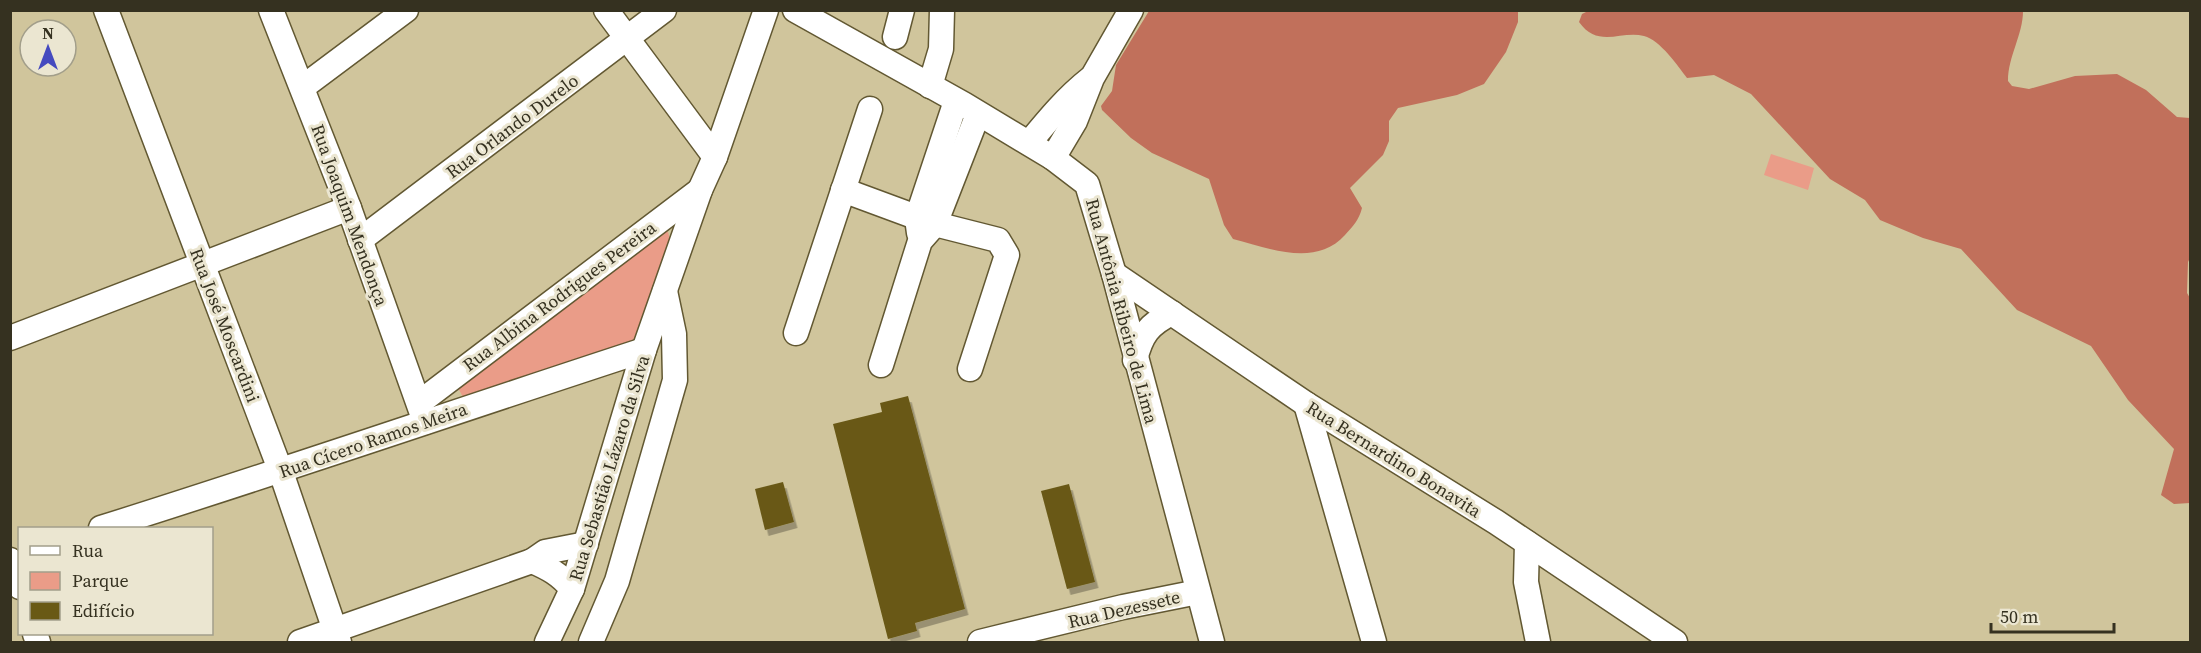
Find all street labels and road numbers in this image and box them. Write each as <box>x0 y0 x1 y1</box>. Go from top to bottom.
street label: Rua Orlando Durelo <box>441 68 583 184</box>
street label: Rua Joaquim Mendonça <box>305 121 395 310</box>
street label: Rua Antônia Ribeiro de Lima <box>1080 196 1164 427</box>
street label: Rua Albina Rodrigues Pereira <box>457 214 661 377</box>
street label: Rua José Moscardini <box>184 244 266 406</box>
street label: Rua Sebastião Lázaro da Silva <box>563 351 656 584</box>
street label: Rua Bernardino Bonavita <box>1302 395 1487 524</box>
street label: Rua Cícero Ramos Meira <box>276 396 471 484</box>
street label: Rua Dezessete <box>1065 584 1183 634</box>

